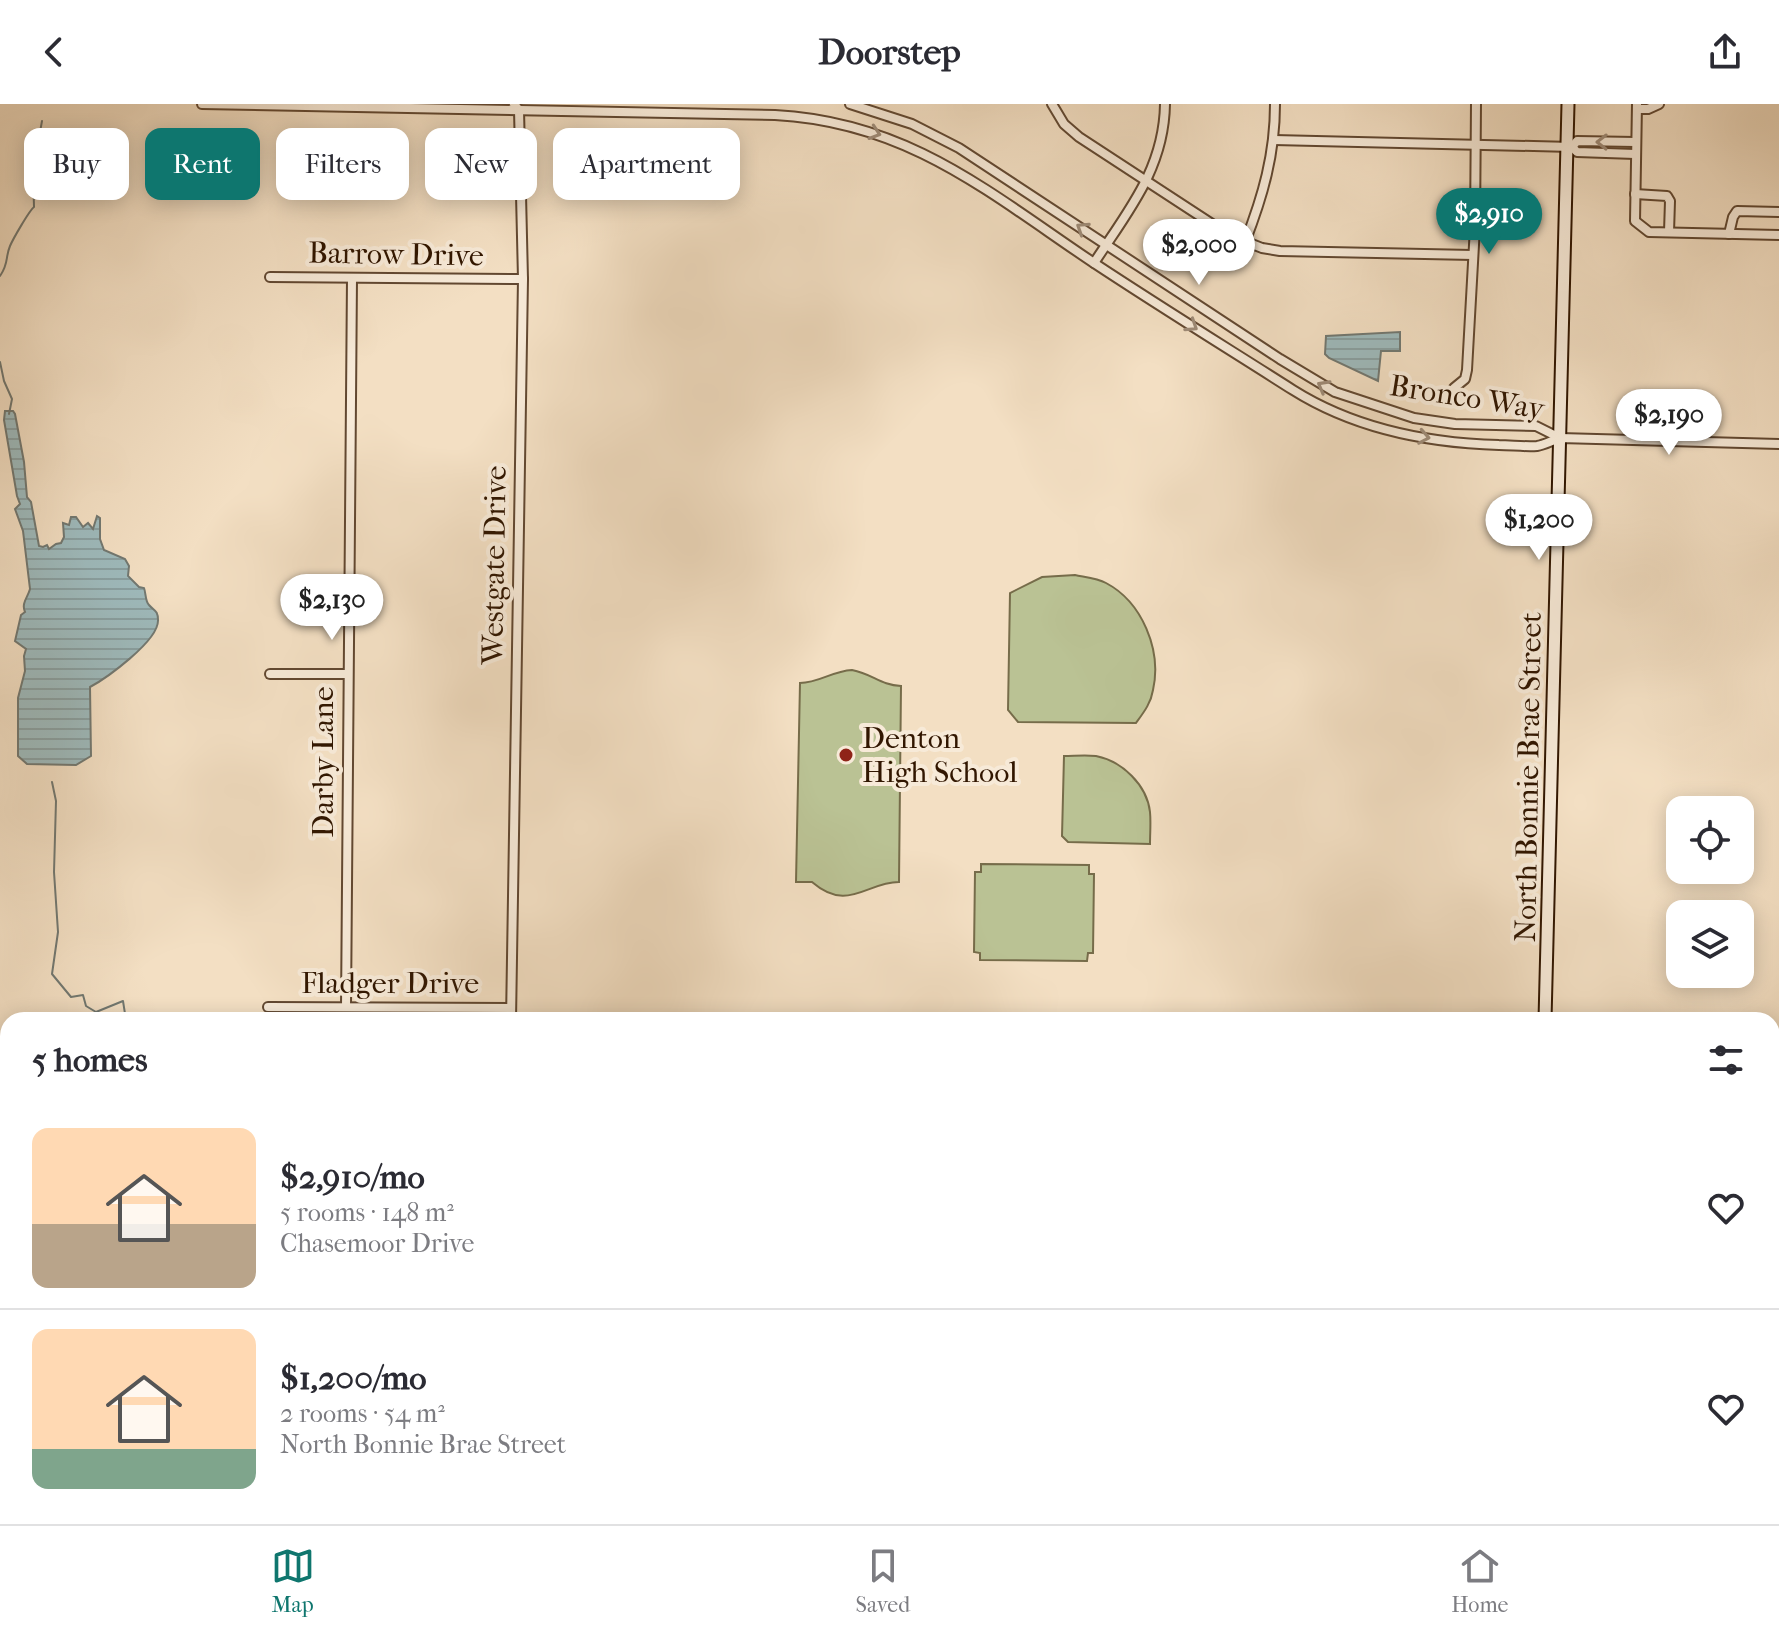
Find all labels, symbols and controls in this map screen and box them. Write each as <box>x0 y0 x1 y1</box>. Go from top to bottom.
icon: back <box>32 30 76 74</box>
icon: share <box>1703 30 1747 74</box>
text: Doorstep <box>818 31 961 73</box>
one-way arrow <box>868 123 882 139</box>
chip: Buy <box>24 128 129 200</box>
chip: Rent <box>145 128 260 200</box>
chip: Filters <box>276 128 409 200</box>
chip: New <box>425 128 537 200</box>
chip: Apartment <box>553 128 740 200</box>
one-way arrow <box>1595 133 1608 150</box>
pin: $2,910 <box>1424 188 1554 256</box>
text: $2,910 <box>1454 198 1524 229</box>
pin: $2,000 <box>1134 219 1264 287</box>
one-way arrow <box>1076 223 1091 238</box>
text: $2,000 <box>1161 229 1237 260</box>
street label: Barrow Drive <box>308 235 484 274</box>
one-way arrow <box>1183 316 1198 331</box>
street label: Bronco Way <box>1387 368 1548 427</box>
one-way arrow <box>1317 380 1332 396</box>
pin: $2,190 <box>1604 389 1734 457</box>
text: $2,190 <box>1634 399 1704 430</box>
one-way arrow <box>1417 428 1431 445</box>
street label: Westgate Drive <box>475 465 514 666</box>
pin: $1,200 <box>1474 494 1604 562</box>
text: $1,200 <box>1503 504 1575 535</box>
pin: $2,130 <box>267 574 397 642</box>
text: $2,130 <box>298 584 366 615</box>
street label: North Bonnie Brae Street <box>1508 611 1549 942</box>
street label: Darby Lane <box>306 686 341 837</box>
place label: Denton High School <box>862 721 1018 790</box>
marker: Denton High School <box>837 746 855 764</box>
map controls <box>1666 796 1754 988</box>
button: locate <box>1666 796 1754 884</box>
button: layers <box>1666 900 1754 988</box>
street label: Fladger Drive <box>301 966 479 1001</box>
icon: filters <box>1704 1038 1748 1082</box>
text: 5 homes <box>32 1040 147 1080</box>
text: $2,910/mo <box>280 1157 425 1197</box>
icon: home <box>96 1160 192 1256</box>
icon: heart <box>1704 1186 1748 1230</box>
text: 5 rooms · 148 m² <box>280 1197 454 1228</box>
text: Chasemoor Drive <box>280 1228 474 1259</box>
text: $1,200/mo <box>280 1358 427 1398</box>
icon: home <box>96 1361 192 1457</box>
icon: heart <box>1704 1387 1748 1431</box>
text: 2 rooms · 54 m² <box>280 1398 445 1429</box>
text: North Bonnie Brae Street <box>280 1429 566 1460</box>
tab: Map <box>271 1544 315 1618</box>
tab: Saved <box>856 1544 910 1618</box>
tab: Home <box>1451 1544 1508 1618</box>

